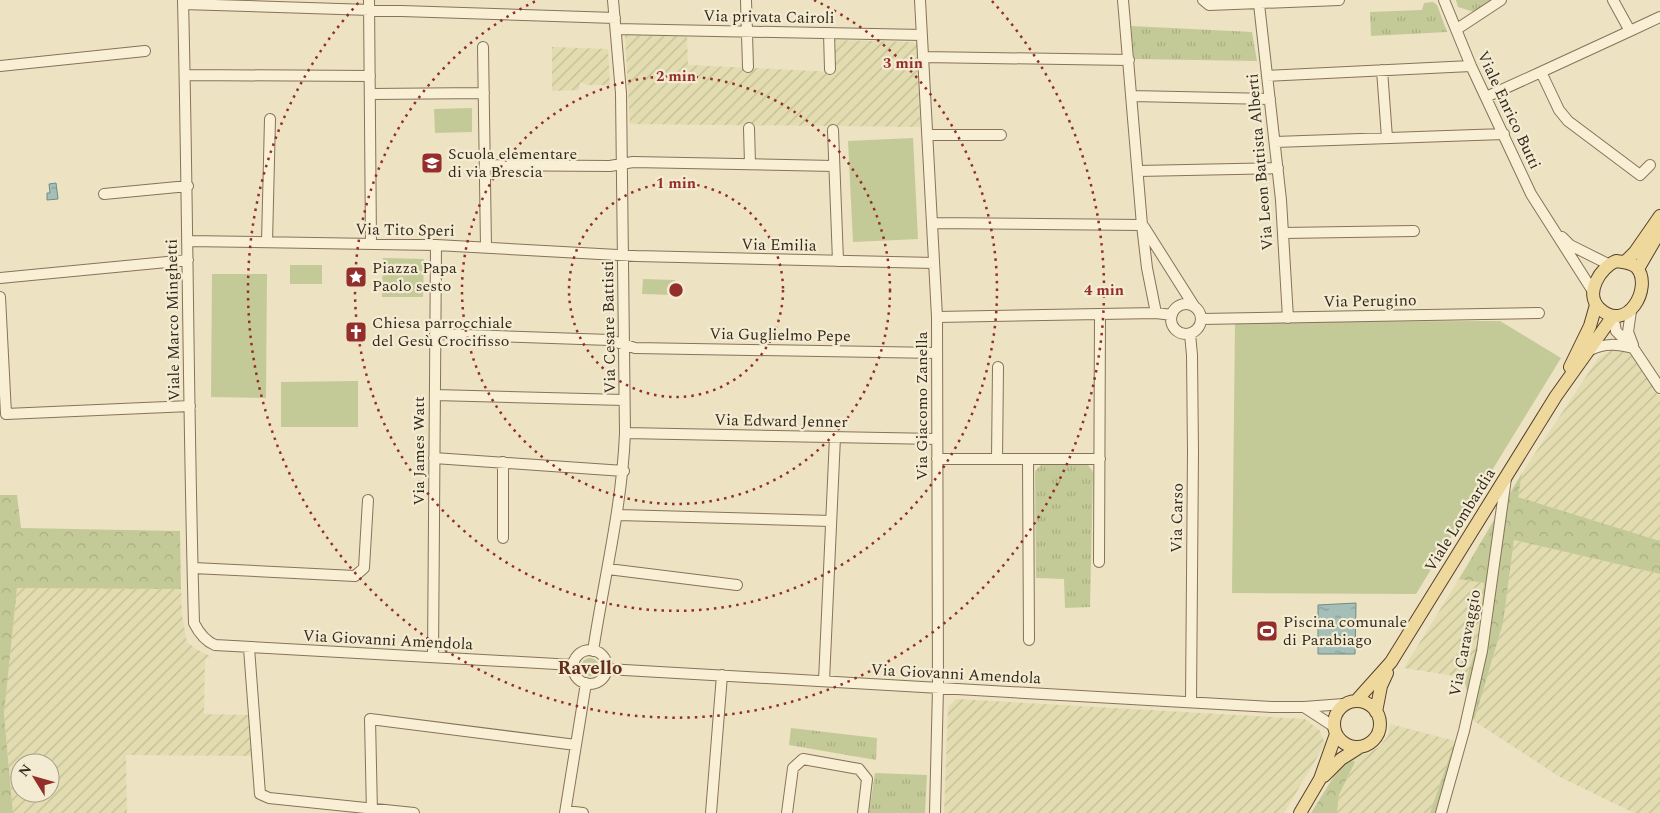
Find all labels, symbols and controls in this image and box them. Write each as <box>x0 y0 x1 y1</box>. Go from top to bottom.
street label: Via privata Cairoli <box>703 4 835 30</box>
street label: Viale Enrico Butti <box>1471 47 1547 173</box>
text: 3 min <box>883 52 923 75</box>
text: 2 min <box>656 65 696 88</box>
street label: Via Leon Battista Alberti <box>1240 72 1280 252</box>
place label: Scuola elementare di via Brescia <box>448 142 577 184</box>
school or university icon: Scuola elementare di via Brescia <box>420 151 444 175</box>
text: 1 min <box>656 172 696 195</box>
street label: Via Tito Speri <box>355 217 455 243</box>
street label: Via Emilia <box>741 232 817 258</box>
street label: Viale Marco Minghetti <box>160 239 186 401</box>
place label: Piazza Papa Paolo sesto <box>372 256 457 298</box>
street label: Via Cesare Battisti <box>596 260 622 394</box>
place icon: Piazza Papa Paolo sesto <box>344 265 368 289</box>
text: 4 min <box>1084 279 1124 302</box>
centre of rings <box>667 281 685 299</box>
street label: Via Perugino <box>1323 288 1417 314</box>
place label: Chiesa parrocchiale del Gesù Crocifisso <box>372 311 513 353</box>
church icon: Chiesa parrocchiale del Gesù Crocifisso <box>344 320 368 344</box>
street label: Via Guglielmo Pepe <box>709 322 851 348</box>
street label: Via Giacomo Zanella <box>910 331 934 480</box>
street label: Via James Watt <box>407 396 431 506</box>
street label: Via Edward Jenner <box>714 408 848 434</box>
street label: Viale Lombardia <box>1418 463 1502 577</box>
street label: Via Carso <box>1164 483 1190 553</box>
street label: Via Caravaggio <box>1443 587 1487 699</box>
place label: Piscina comunale di Parabiago <box>1283 610 1407 652</box>
sports icon: Piscina comunale di Parabiago <box>1255 619 1279 643</box>
street label: Via Giovanni Amendola <box>302 624 474 656</box>
district label: Ravello <box>558 654 622 683</box>
street label: Via Giovanni Amendola <box>870 658 1042 690</box>
north arrow <box>10 753 60 803</box>
text: N <box>13 760 37 781</box>

